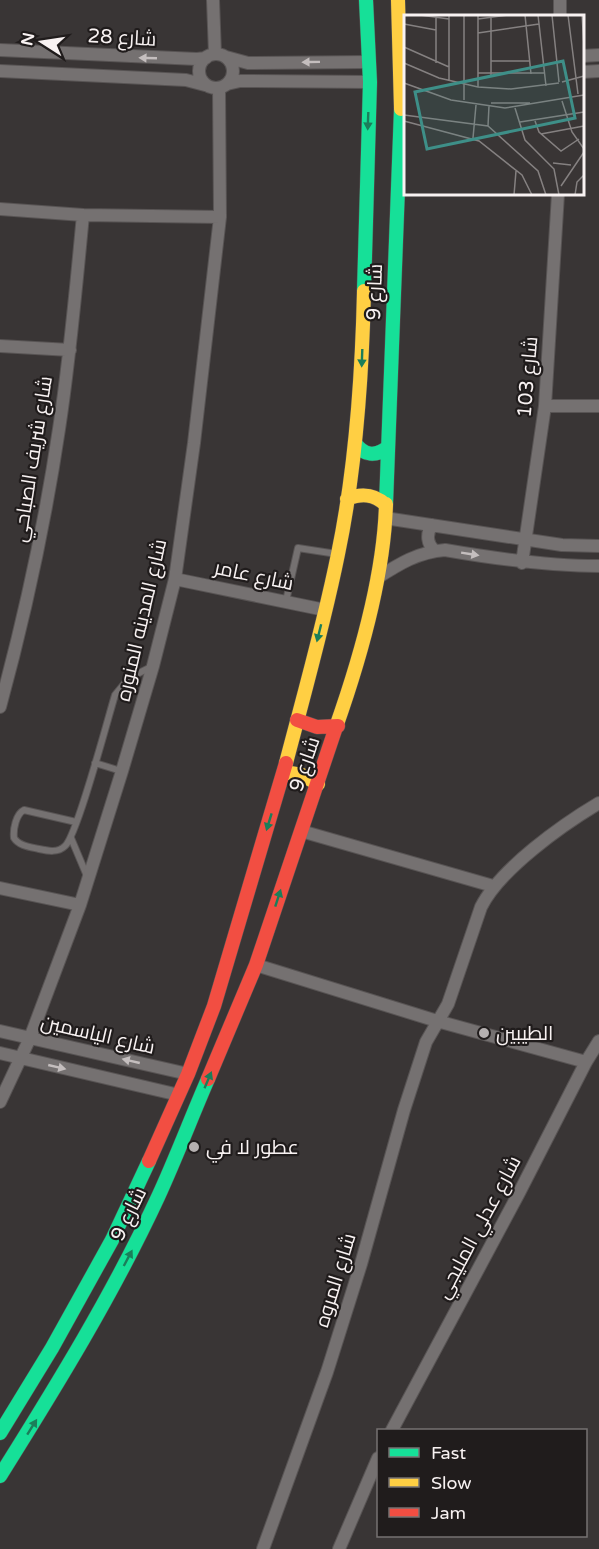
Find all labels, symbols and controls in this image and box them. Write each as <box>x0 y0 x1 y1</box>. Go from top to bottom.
north arrow <box>12 12 72 72</box>
inset map <box>404 15 584 195</box>
street label: شارع 28 <box>87 24 157 53</box>
text: N <box>17 31 39 47</box>
one-way arrow <box>138 53 157 62</box>
one-way arrow <box>301 57 320 67</box>
one-way arrow <box>364 112 373 131</box>
street label: شارع 9 <box>362 263 389 321</box>
street label: شارع 103 <box>512 335 545 419</box>
one-way arrow <box>357 349 367 368</box>
street label: شارع شريف الصباحي <box>8 374 61 544</box>
street label: شارع المدينه المنوره <box>112 537 173 704</box>
one-way arrow <box>461 550 480 559</box>
street label: شارع عامر <box>211 556 296 597</box>
one-way arrow <box>314 624 324 643</box>
street label: شارع 9 <box>284 734 326 795</box>
one-way arrow <box>264 813 273 831</box>
one-way arrow <box>274 889 284 907</box>
street label: شارع الياسمين <box>38 1010 157 1061</box>
place label: الطيبين <box>496 1022 553 1046</box>
marker: الطيبين <box>477 1026 491 1040</box>
one-way arrow <box>121 1056 140 1066</box>
one-way arrow <box>48 1062 66 1072</box>
one-way arrow <box>204 1071 213 1089</box>
place label: عطور لا في <box>206 1136 299 1163</box>
marker: عطور لا في <box>187 1140 201 1154</box>
street label: شارع عدلي المليجي <box>431 1152 529 1304</box>
street label: شارع 9 <box>106 1184 153 1246</box>
street label: شارع المروه <box>310 1230 363 1330</box>
one-way arrow <box>123 1249 133 1266</box>
one-way arrow <box>26 1419 37 1435</box>
legend <box>377 1429 587 1537</box>
text: Fast <box>431 1442 466 1464</box>
text: Slow <box>431 1472 472 1494</box>
text: Jam <box>431 1502 466 1524</box>

